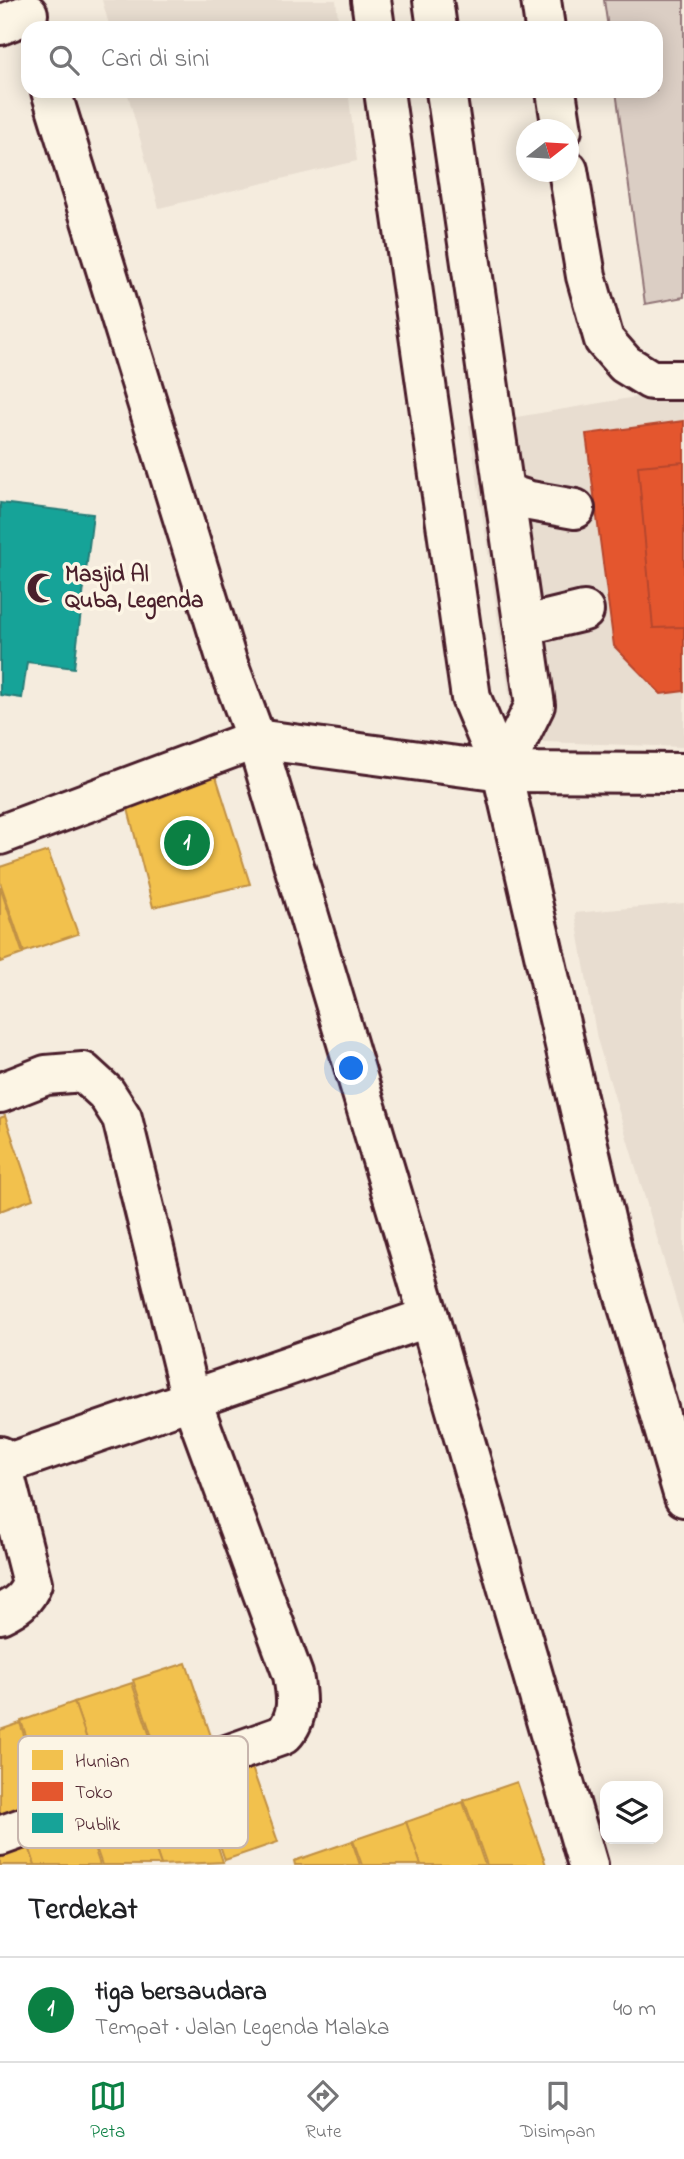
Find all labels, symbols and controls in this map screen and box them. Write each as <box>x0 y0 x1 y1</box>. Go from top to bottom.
search box <box>21 21 663 98</box>
icon: search <box>45 41 83 79</box>
text: Cari di sini <box>101 41 210 79</box>
north arrow <box>516 119 579 182</box>
place label: Masjid Al Quba, Legenda <box>65 559 203 620</box>
mosque icon: Masjid Al Quba, Legenda <box>25 571 59 605</box>
pin: 1 <box>164 817 210 869</box>
your location <box>334 1051 368 1085</box>
legend <box>18 1736 248 1848</box>
text: Hunian <box>75 1749 129 1776</box>
text: Toko <box>75 1780 113 1807</box>
map controls <box>600 1781 663 1844</box>
button: layers <box>600 1781 663 1844</box>
text: Publik <box>75 1812 121 1839</box>
text: Terdekat <box>28 1889 138 1933</box>
text: tiga bersaudara <box>95 1974 267 2012</box>
text: 1 <box>47 1993 55 2026</box>
text: 40 m <box>613 1993 656 2026</box>
text: Tempat · Jalan Legenda Malaka <box>95 2012 389 2045</box>
tab: Peta <box>89 2077 127 2146</box>
tab: Rute <box>304 2077 342 2146</box>
tab: Disimpan <box>520 2077 595 2146</box>

